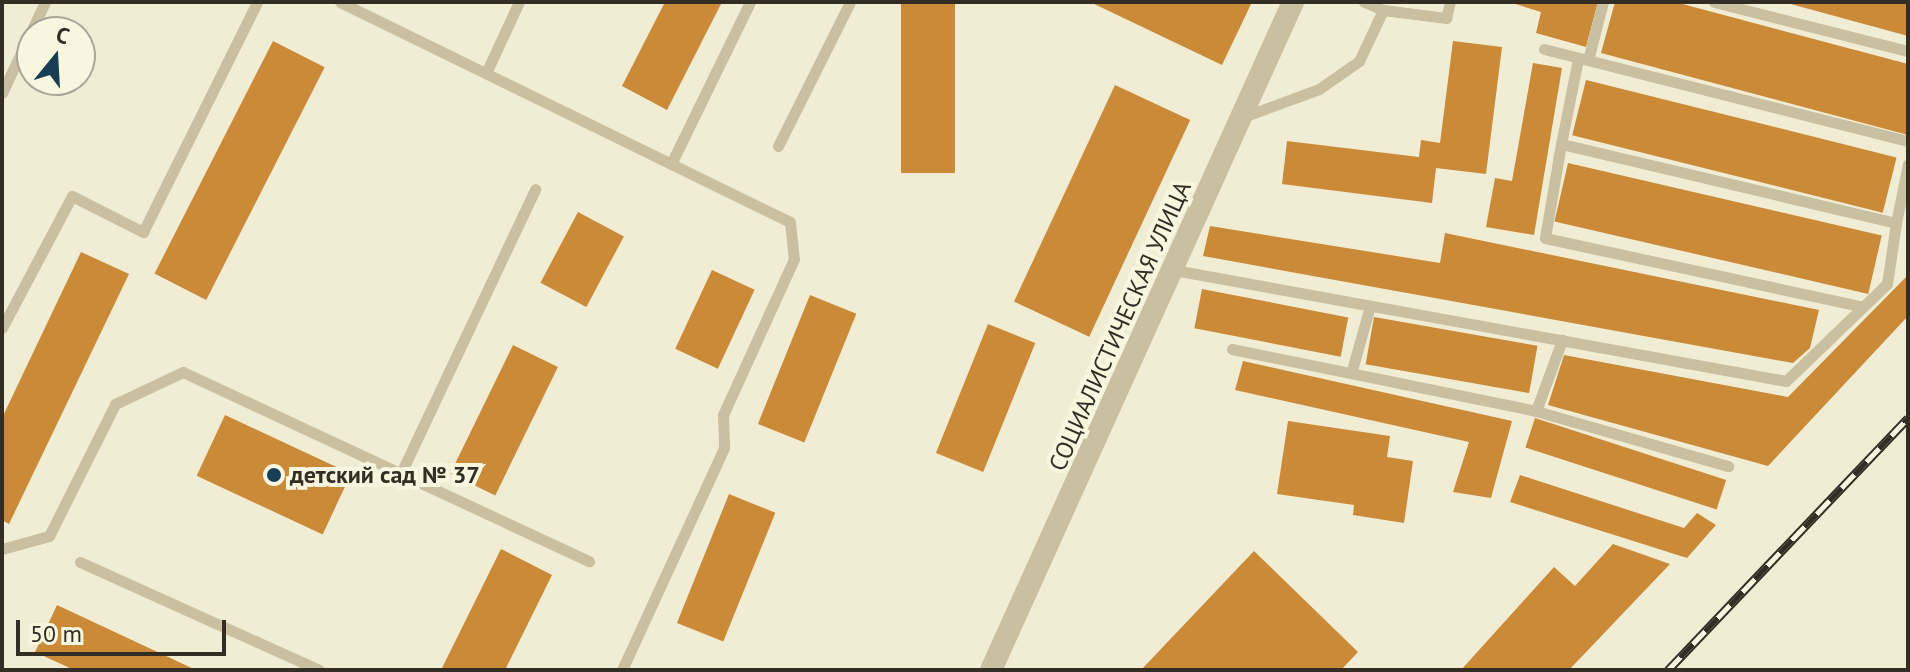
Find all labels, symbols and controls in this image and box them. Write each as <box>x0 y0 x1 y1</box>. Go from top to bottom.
north arrow <box>16 16 96 96</box>
text: С <box>53 20 73 50</box>
street label: СОЦИАЛИСТИЧЕСКАЯ УЛИЦА <box>1043 176 1197 476</box>
place label: детский сад № 37 <box>290 461 480 489</box>
marker: детский сад № 37 <box>265 466 283 484</box>
scale bar <box>20 604 230 654</box>
text: 50 m <box>30 618 82 649</box>

